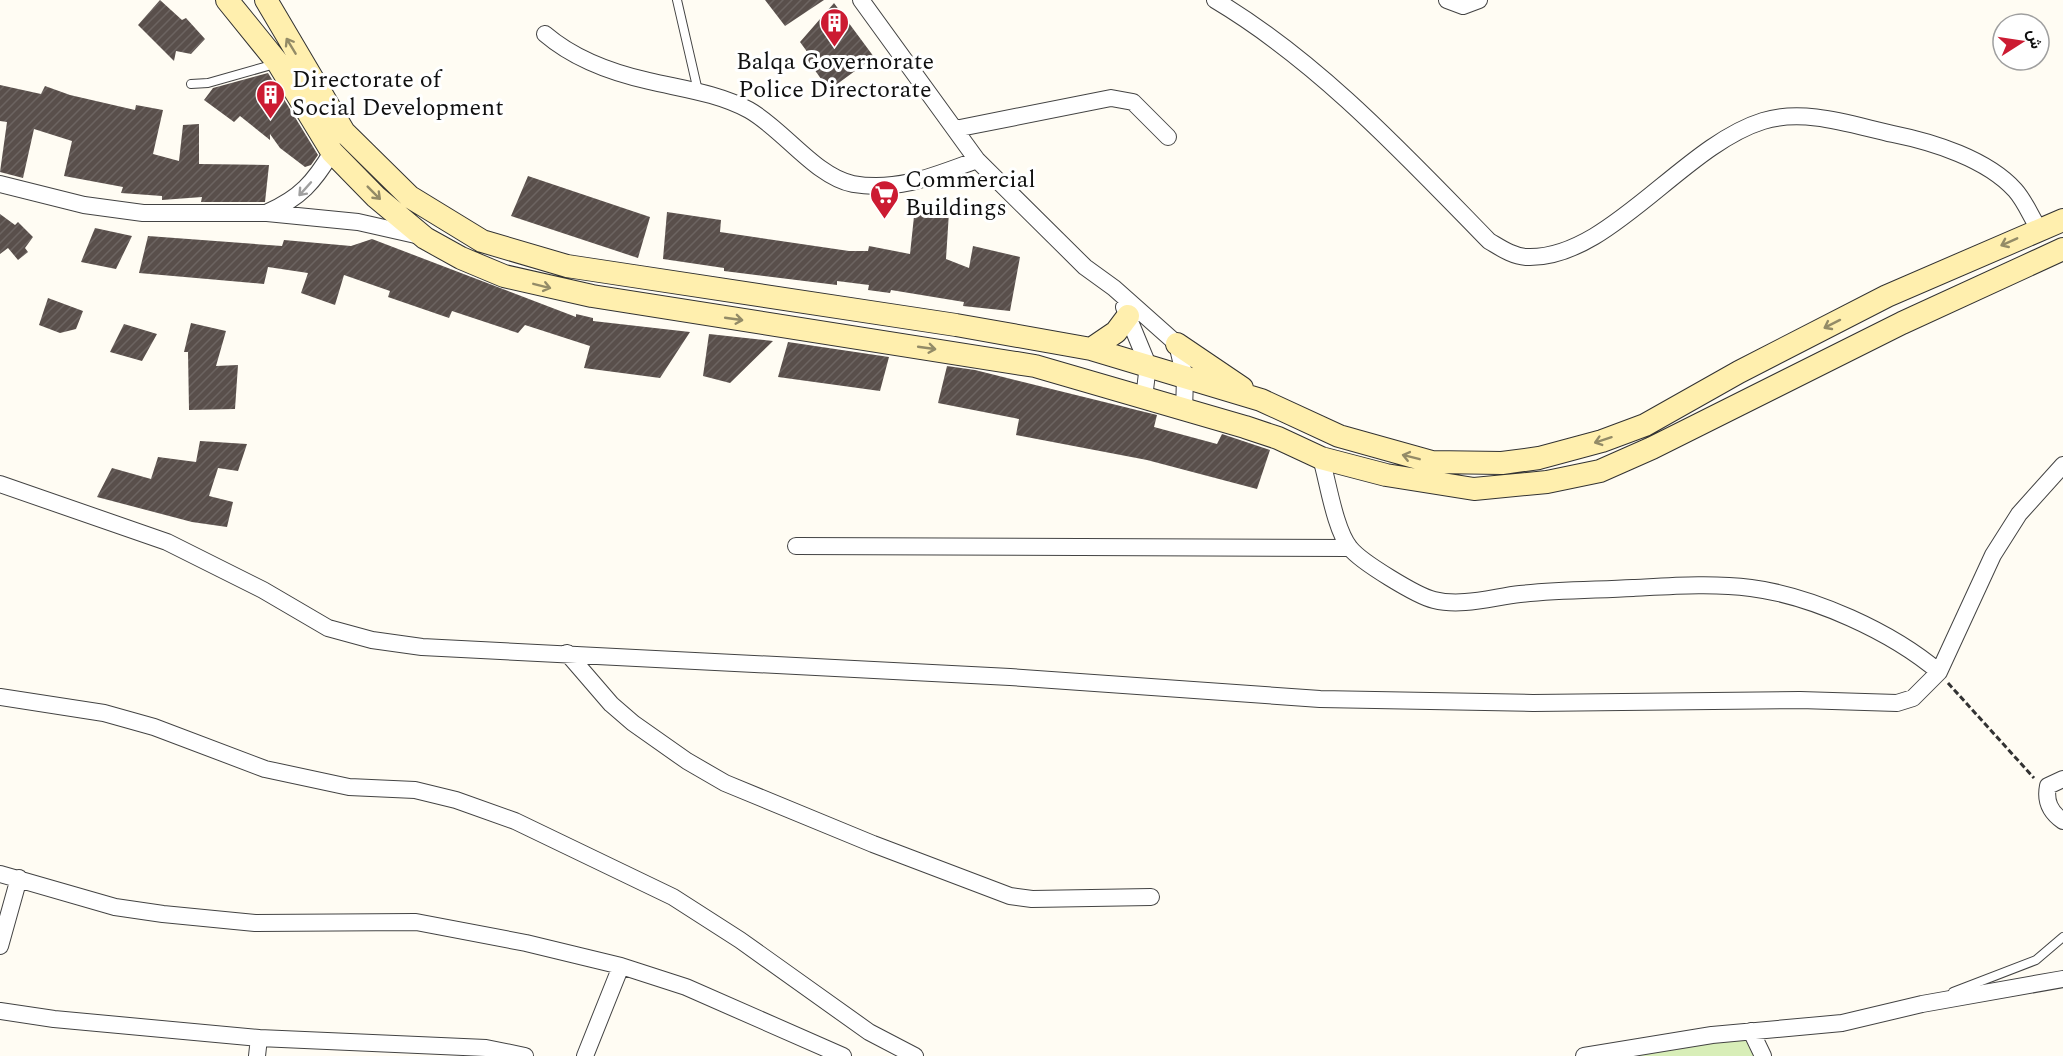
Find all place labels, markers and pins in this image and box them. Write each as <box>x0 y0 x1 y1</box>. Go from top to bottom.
building icon: Balqa Governorate Police Directorate <box>819 6 851 48</box>
place label: Balqa Governorate Police Directorate <box>736 44 934 108</box>
place label: Directorate of Social Development <box>292 62 504 126</box>
building icon: Directorate of Social Development <box>255 78 287 120</box>
place label: Commercial Buildings <box>905 162 1036 226</box>
supermarket icon: Commercial Buildings <box>868 178 900 220</box>

